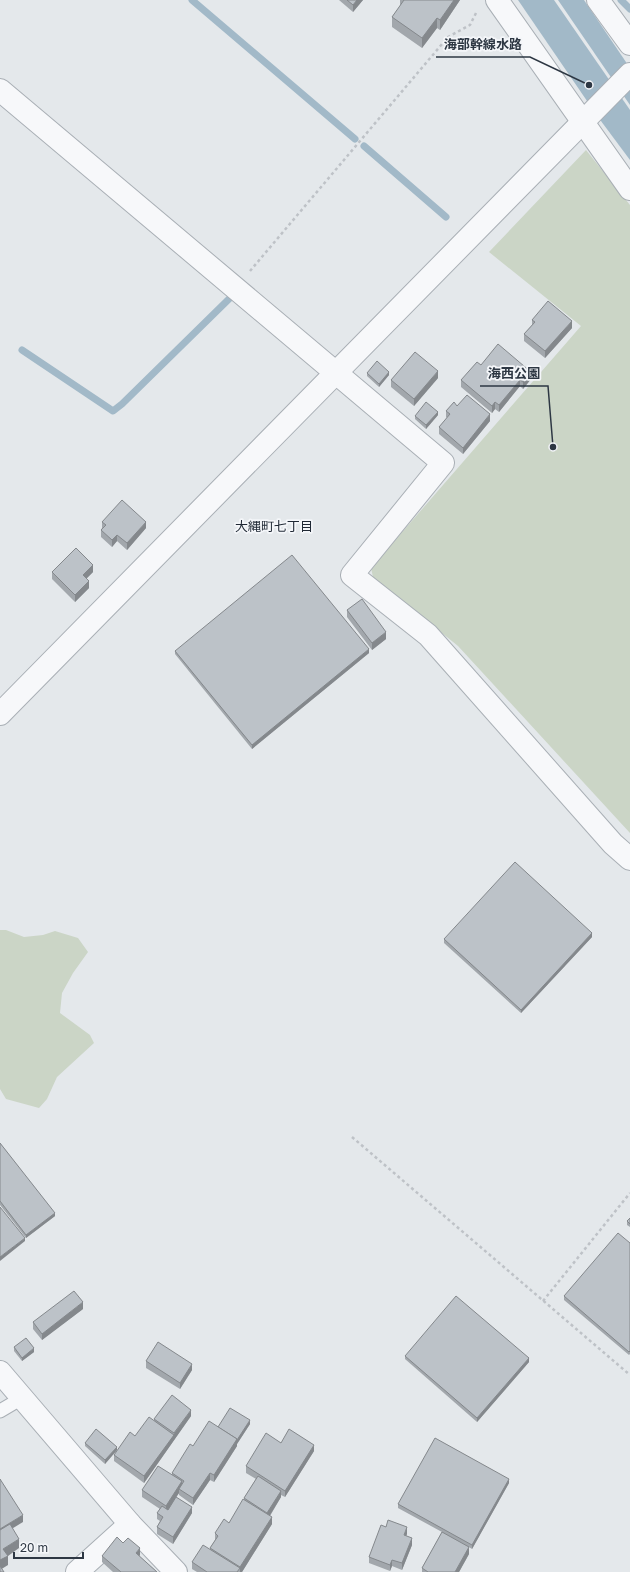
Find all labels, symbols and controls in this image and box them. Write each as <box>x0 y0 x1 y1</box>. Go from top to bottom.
callout: 海部幹線水路 <box>436 32 530 57</box>
text: 海部幹線水路 <box>444 36 522 52</box>
callout: 海西公園 <box>480 361 548 386</box>
text: 海西公園 <box>488 365 540 381</box>
district label: 大縄町七丁目 <box>235 518 313 534</box>
scale bar <box>14 1534 83 1560</box>
text: 20 m <box>20 1540 48 1555</box>

